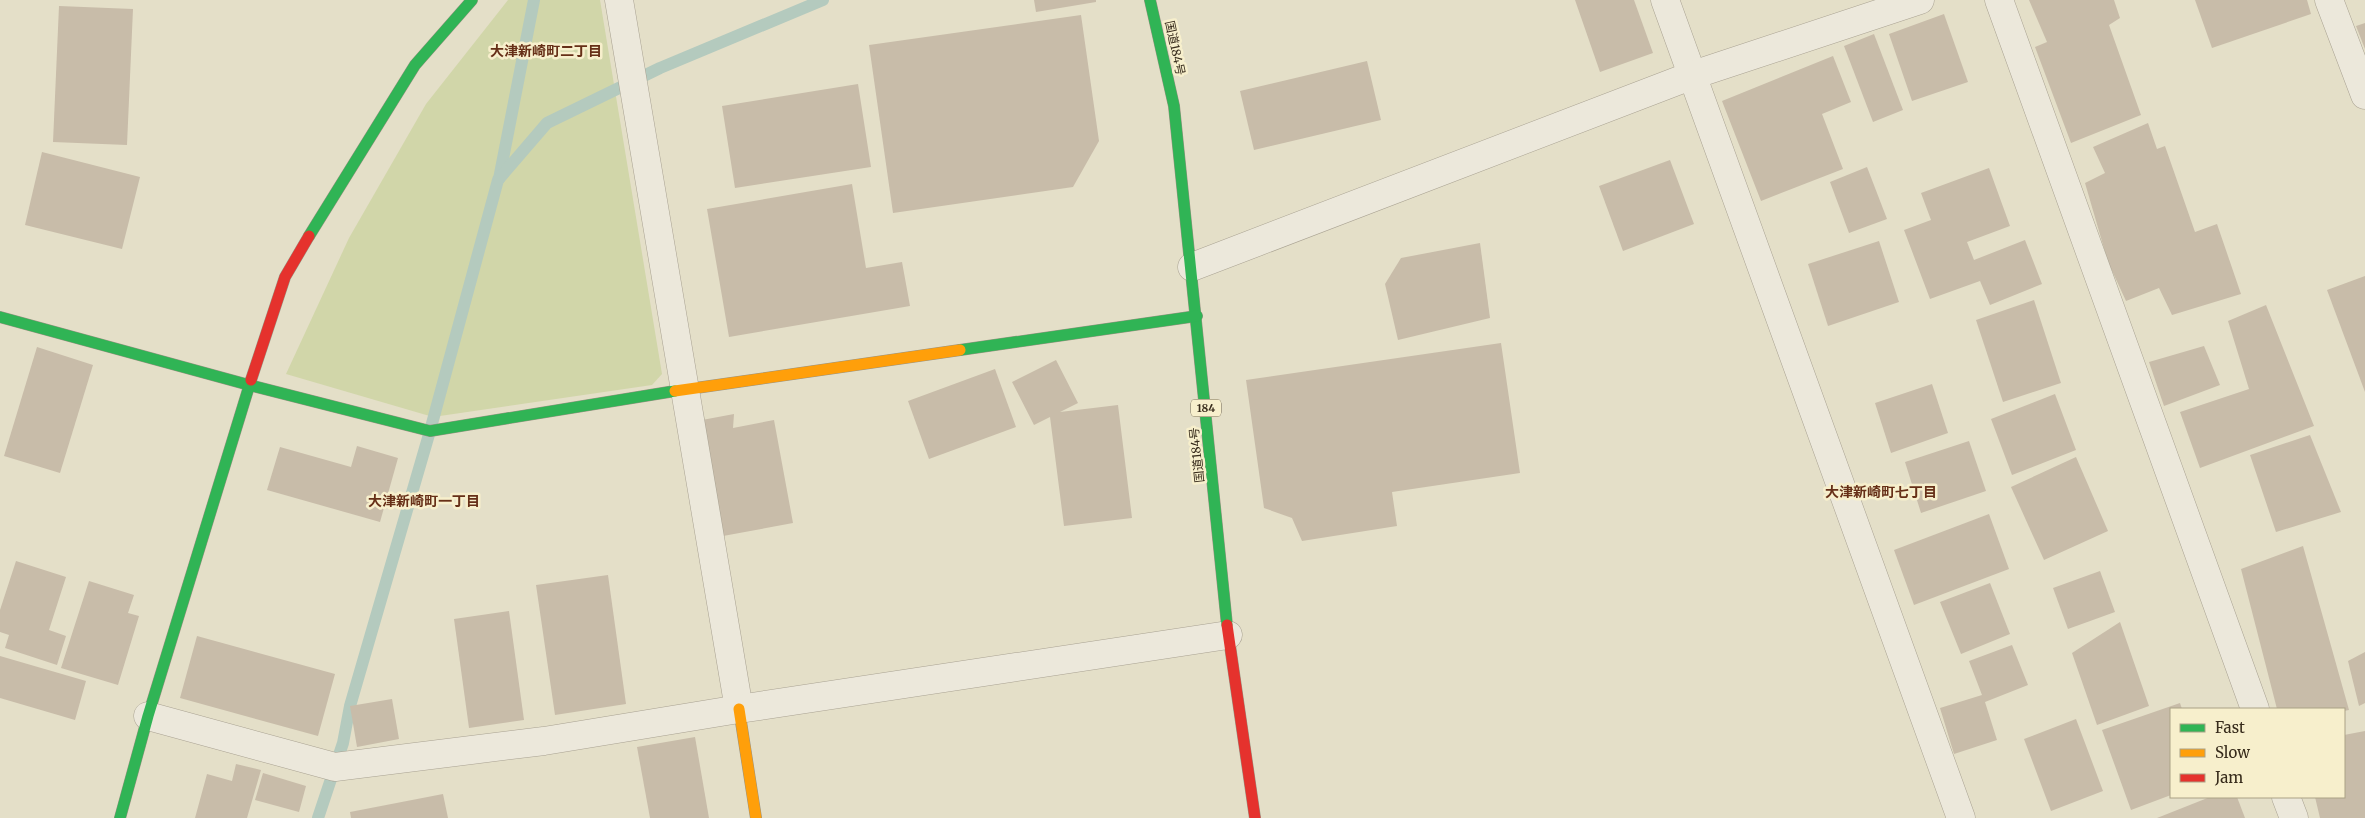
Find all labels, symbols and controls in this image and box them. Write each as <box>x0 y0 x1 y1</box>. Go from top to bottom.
street label: 国道184号 <box>1162 19 1189 77</box>
district label: 大津新崎町二丁目 <box>490 42 602 60</box>
road number: 184 <box>1191 399 1221 416</box>
street label: 国道184号 <box>1186 427 1207 483</box>
district label: 大津新崎町七丁目 <box>1825 483 1937 501</box>
district label: 大津新崎町一丁目 <box>368 492 480 510</box>
legend <box>2170 708 2345 798</box>
text: Fast <box>2215 718 2245 737</box>
text: Slow <box>2215 743 2250 762</box>
text: Jam <box>2214 768 2243 787</box>

